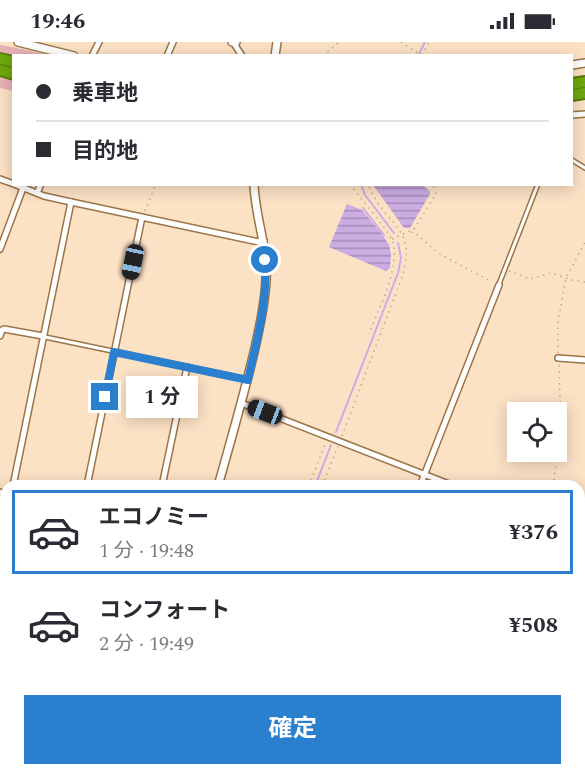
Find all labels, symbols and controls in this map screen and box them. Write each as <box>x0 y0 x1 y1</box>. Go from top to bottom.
text: 19:46 <box>30 5 85 38</box>
text: 乗車地 <box>72 77 138 110</box>
text: 目的地 <box>72 135 138 168</box>
car <box>120 243 146 281</box>
route start <box>251 246 278 273</box>
callout: 1 分 <box>126 376 198 418</box>
text: 1 分 <box>144 382 180 412</box>
route end <box>91 383 118 410</box>
car <box>245 397 285 427</box>
map controls <box>507 402 567 462</box>
button: locate <box>507 402 567 462</box>
text: エコノミー <box>99 501 209 534</box>
icon: car <box>27 505 81 559</box>
text: ¥376 <box>509 516 558 549</box>
text: 1 分 · 19:48 <box>99 536 194 566</box>
text: コンフォート <box>99 594 230 627</box>
icon: car <box>27 598 81 652</box>
text: ¥508 <box>509 609 558 642</box>
text: 2 分 · 19:49 <box>99 629 194 659</box>
button: 確定 <box>24 695 561 764</box>

